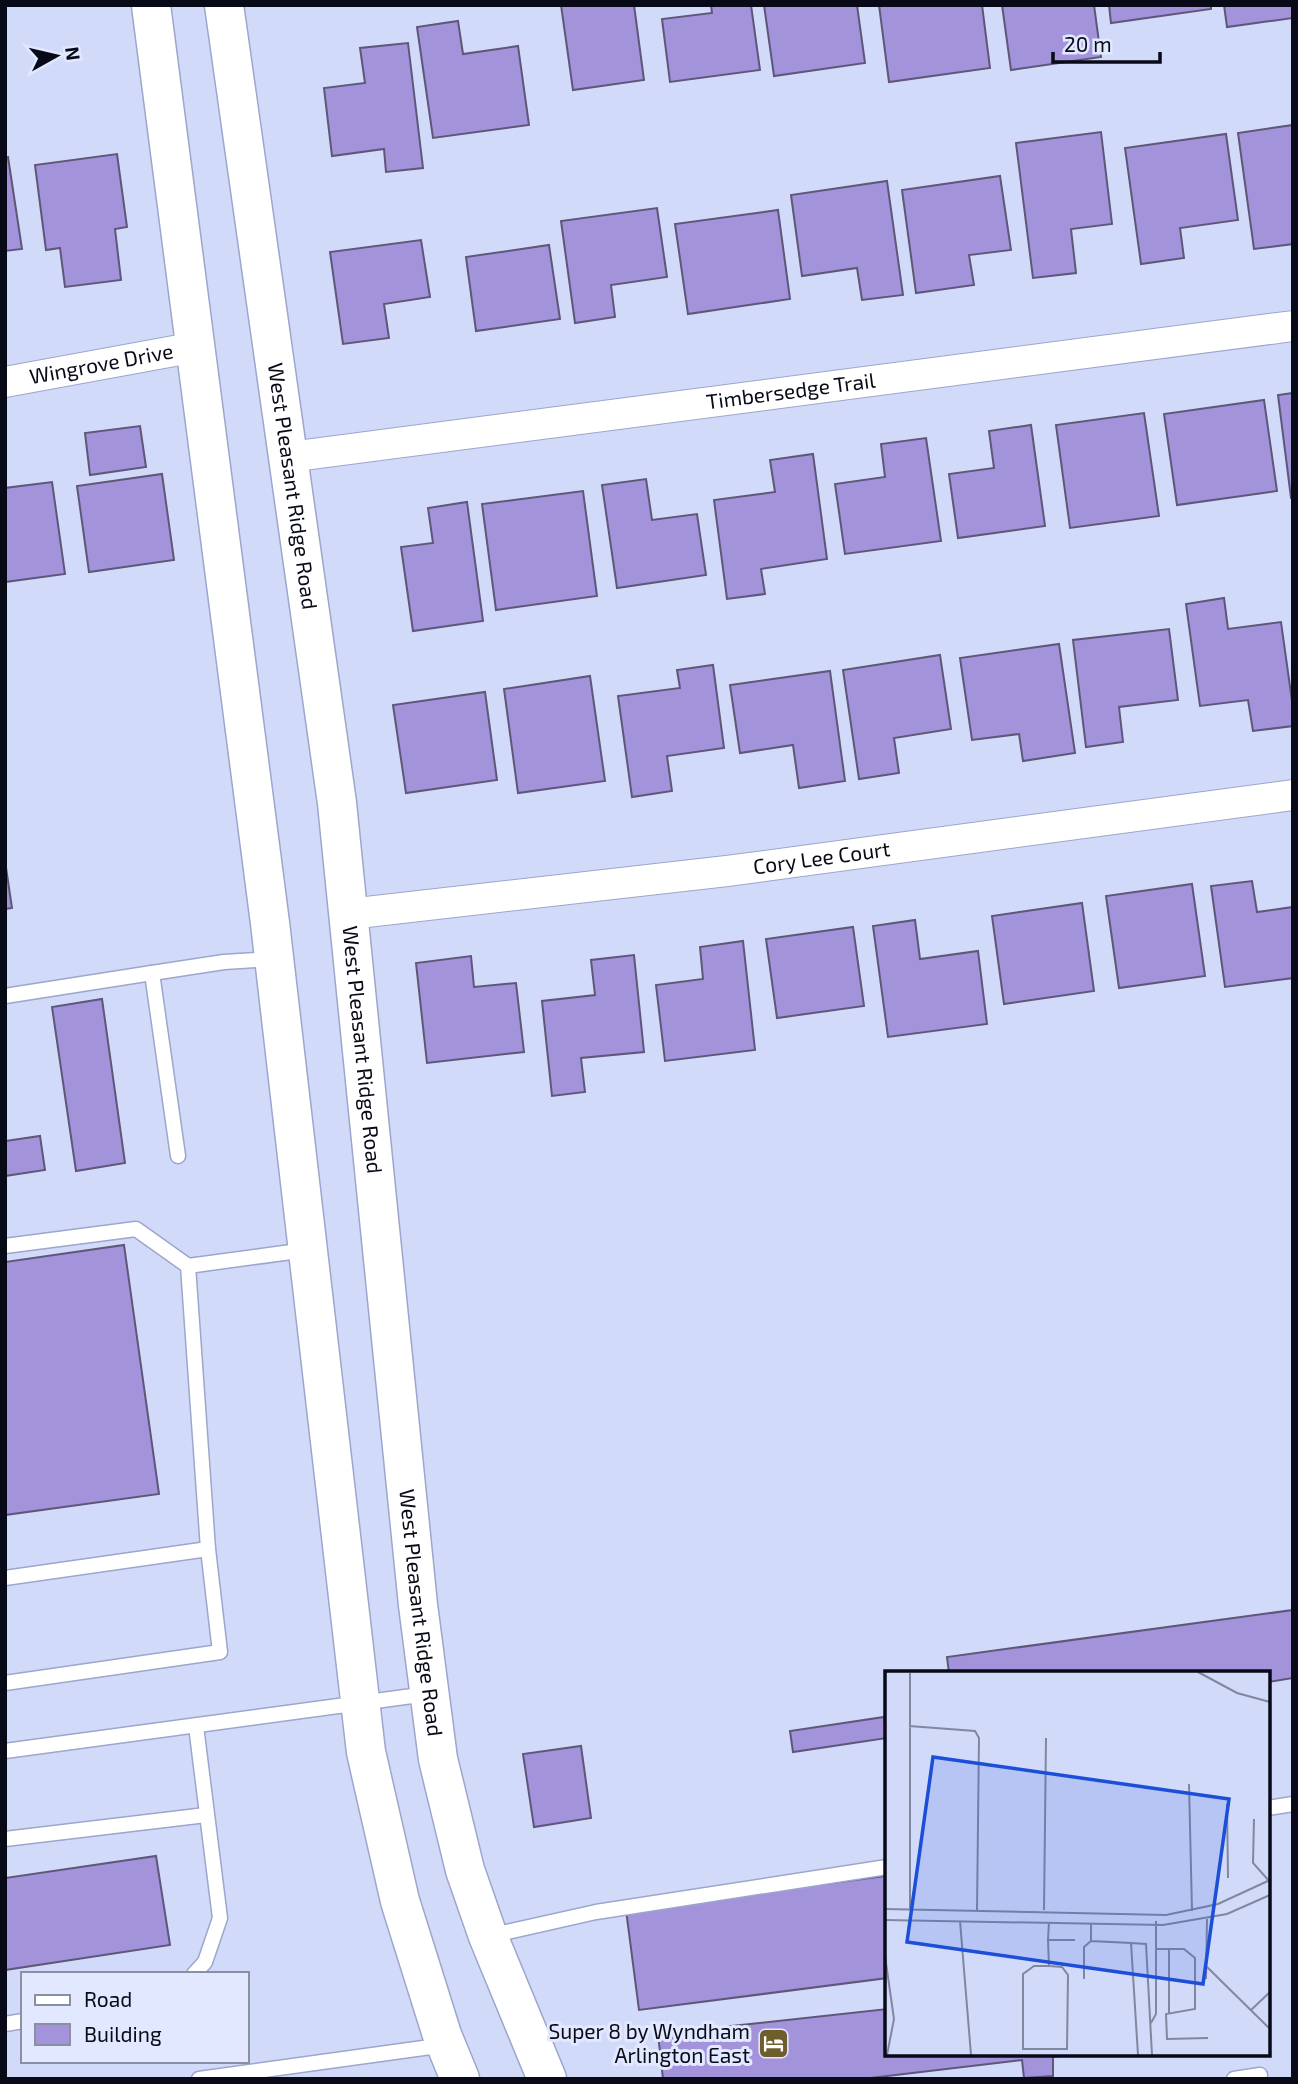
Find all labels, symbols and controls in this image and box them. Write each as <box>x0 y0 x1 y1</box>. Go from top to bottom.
north arrow <box>21 21 91 91</box>
scale bar <box>1053 21 1160 65</box>
text: 20 m <box>1064 31 1112 56</box>
text: N <box>61 45 86 62</box>
street label: Wingrove Drive <box>27 337 175 388</box>
street label: West Pleasant Ridge Road <box>264 361 323 611</box>
street label: Timbersedge Trail <box>704 367 877 413</box>
street label: Cory Lee Court <box>751 835 892 878</box>
street label: West Pleasant Ridge Road <box>338 925 388 1175</box>
street label: West Pleasant Ridge Road <box>395 1488 449 1738</box>
inset map <box>885 1671 1270 2056</box>
legend <box>21 1972 248 2063</box>
text: Road <box>84 1986 132 2011</box>
place label: Super 8 by Wyndham Arlington East <box>548 2018 750 2067</box>
text: Building <box>84 2021 162 2046</box>
hotel icon: Super 8 by Wyndham Arlington East <box>756 2027 790 2061</box>

